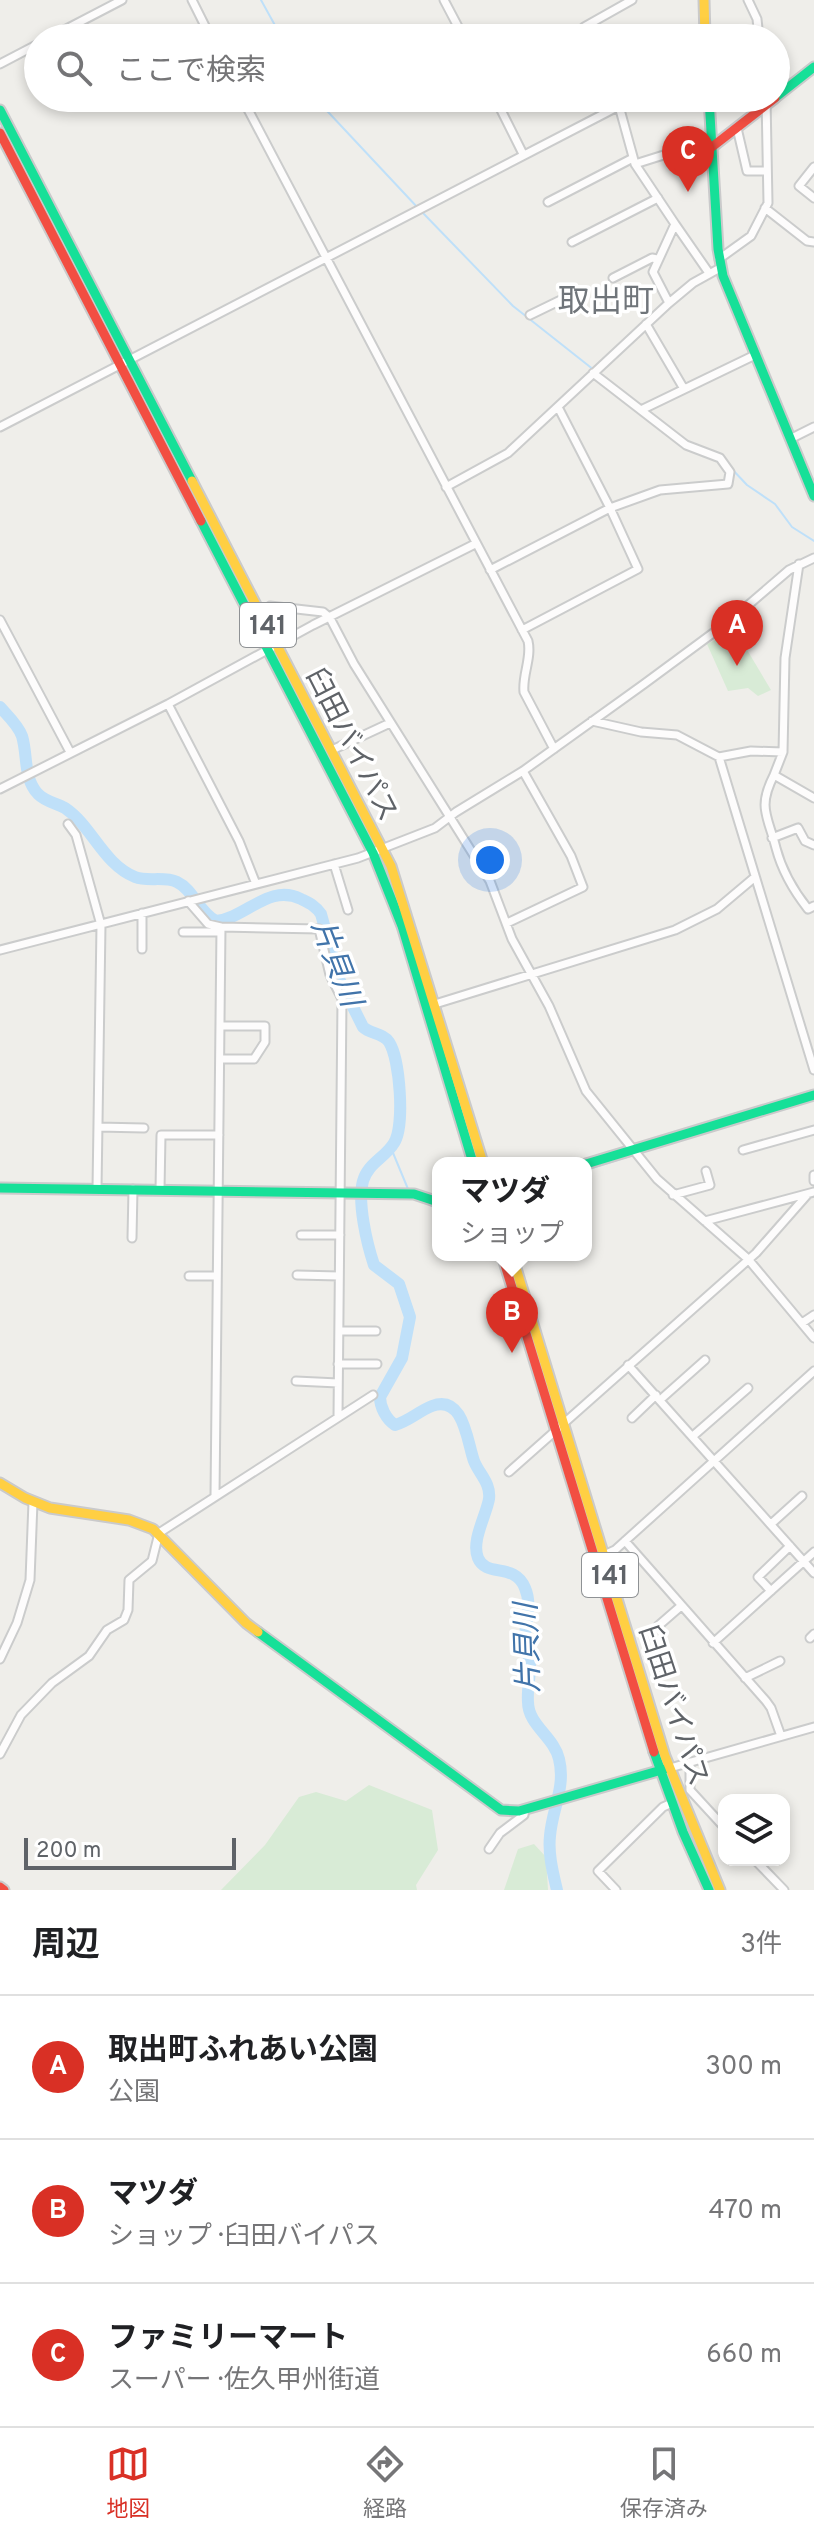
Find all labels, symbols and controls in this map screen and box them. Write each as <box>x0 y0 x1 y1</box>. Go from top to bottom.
search box <box>24 24 790 112</box>
icon: search <box>52 46 96 90</box>
text: ここで検索 <box>116 54 266 91</box>
pin: C <box>662 126 714 192</box>
district label: 取出町 <box>558 283 654 323</box>
pin: A <box>711 600 763 666</box>
road number: 141 <box>240 603 296 647</box>
street label: 臼田バイパス <box>296 663 404 828</box>
your location <box>470 840 510 880</box>
water label: 片貝川 <box>301 915 369 1015</box>
popup <box>432 1157 592 1261</box>
text: マツダ <box>460 1175 550 1212</box>
text: ショップ <box>460 1219 564 1252</box>
pin: B <box>486 1287 538 1353</box>
road number: 141 <box>582 1553 638 1597</box>
water label: 片貝川 <box>509 1599 550 1694</box>
street label: 臼田バイパス <box>629 1621 715 1791</box>
map controls <box>718 1794 790 1866</box>
button: layers <box>718 1794 790 1866</box>
scale bar <box>24 1834 236 1870</box>
text: 200 m <box>36 1838 101 1865</box>
text: 周辺 <box>32 1925 100 1968</box>
text: 3件 <box>740 1929 782 1962</box>
text: 取出町ふれあい公園 <box>108 2033 378 2070</box>
text: A <box>49 2051 67 2084</box>
text: 300 m <box>705 2051 782 2084</box>
text: 公園 <box>108 2077 160 2110</box>
text: マツダ <box>108 2177 198 2214</box>
text: B <box>49 2195 67 2228</box>
text: 470 m <box>708 2195 782 2228</box>
text: ショップ · 臼田バイパス <box>108 2221 380 2254</box>
text: ファミリーマート <box>108 2321 348 2358</box>
text: C <box>50 2339 66 2372</box>
text: 660 m <box>706 2339 782 2372</box>
text: スーパー · 佐久甲州街道 <box>108 2365 380 2398</box>
tab: 地図 <box>106 2442 150 2524</box>
tab: 経路 <box>363 2442 407 2524</box>
tab: 保存済み <box>620 2442 708 2524</box>

